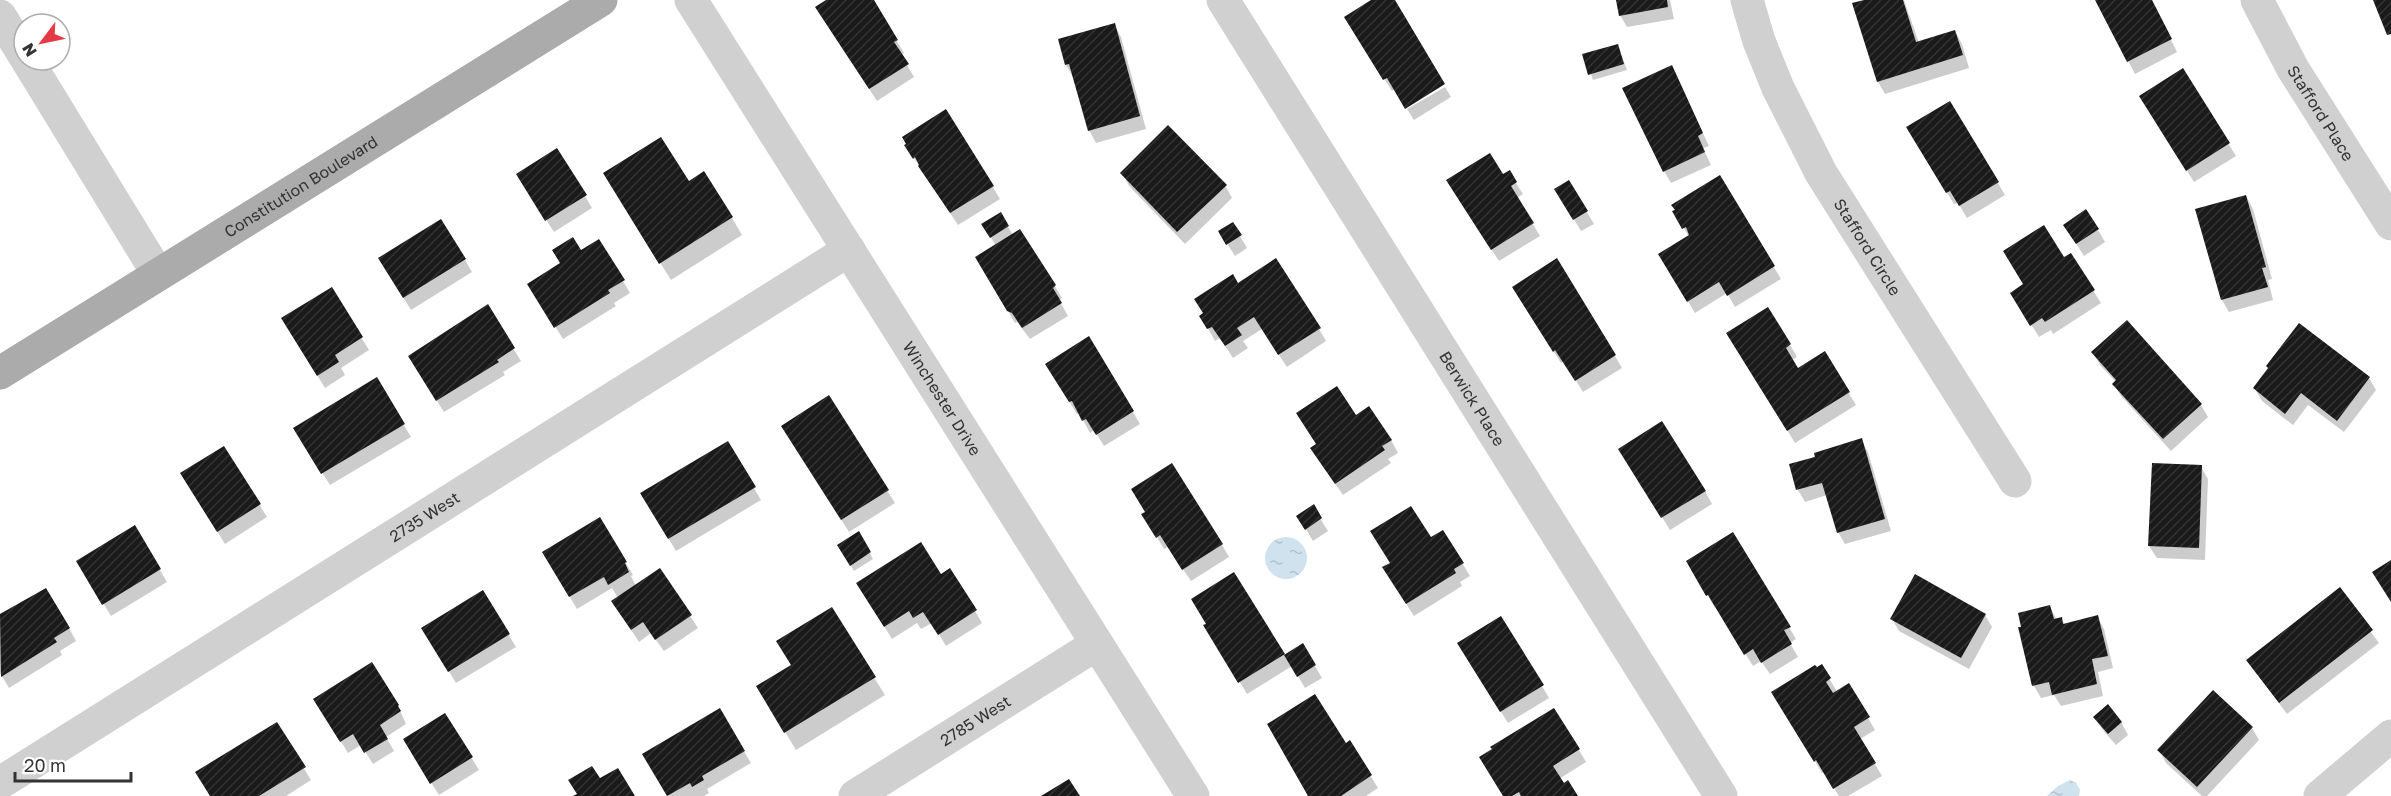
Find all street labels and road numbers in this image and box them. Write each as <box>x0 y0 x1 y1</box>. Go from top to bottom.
street label: Stafford Place <box>2283 62 2359 165</box>
street label: Constitution Boulevard <box>220 131 381 242</box>
street label: Stafford Circle <box>1830 195 1906 299</box>
street label: Winchester Drive <box>899 337 986 459</box>
street label: Berwick Place <box>1435 347 1509 450</box>
street label: 2735 West <box>385 487 463 546</box>
street label: 2785 West <box>936 691 1014 750</box>

